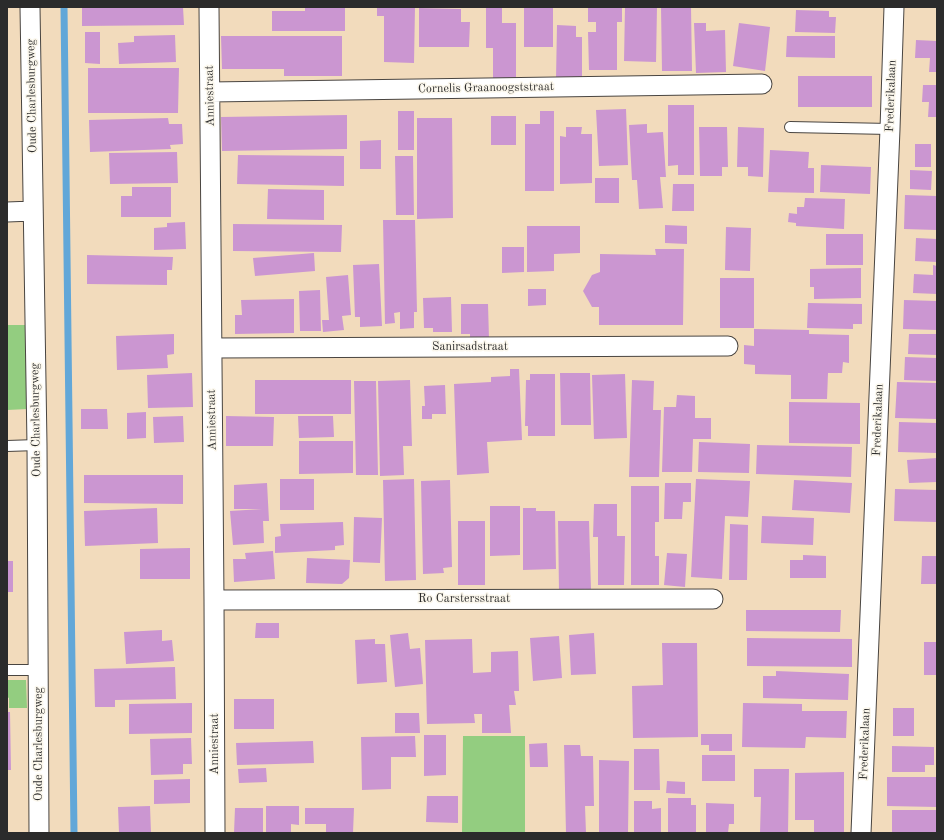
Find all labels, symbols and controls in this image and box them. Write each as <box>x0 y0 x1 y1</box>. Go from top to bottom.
street label: Oude Charlesburgweg <box>24 39 40 153</box>
street label: Frederikalaan <box>883 60 899 132</box>
street label: Anniestraat <box>202 65 218 127</box>
street label: Cornelis Graanoogststraat <box>418 80 554 96</box>
street label: Sanirsadstraat <box>432 340 508 354</box>
street label: Oude Charlesburgweg <box>28 363 44 477</box>
street label: Frederikalaan <box>870 384 886 456</box>
street label: Anniestraat <box>204 389 220 451</box>
street label: Ro Carstersstraat <box>418 592 510 606</box>
street label: Oude Charlesburgweg <box>32 687 46 801</box>
street label: Frederikalaan <box>857 708 873 780</box>
street label: Anniestraat <box>208 713 222 775</box>

